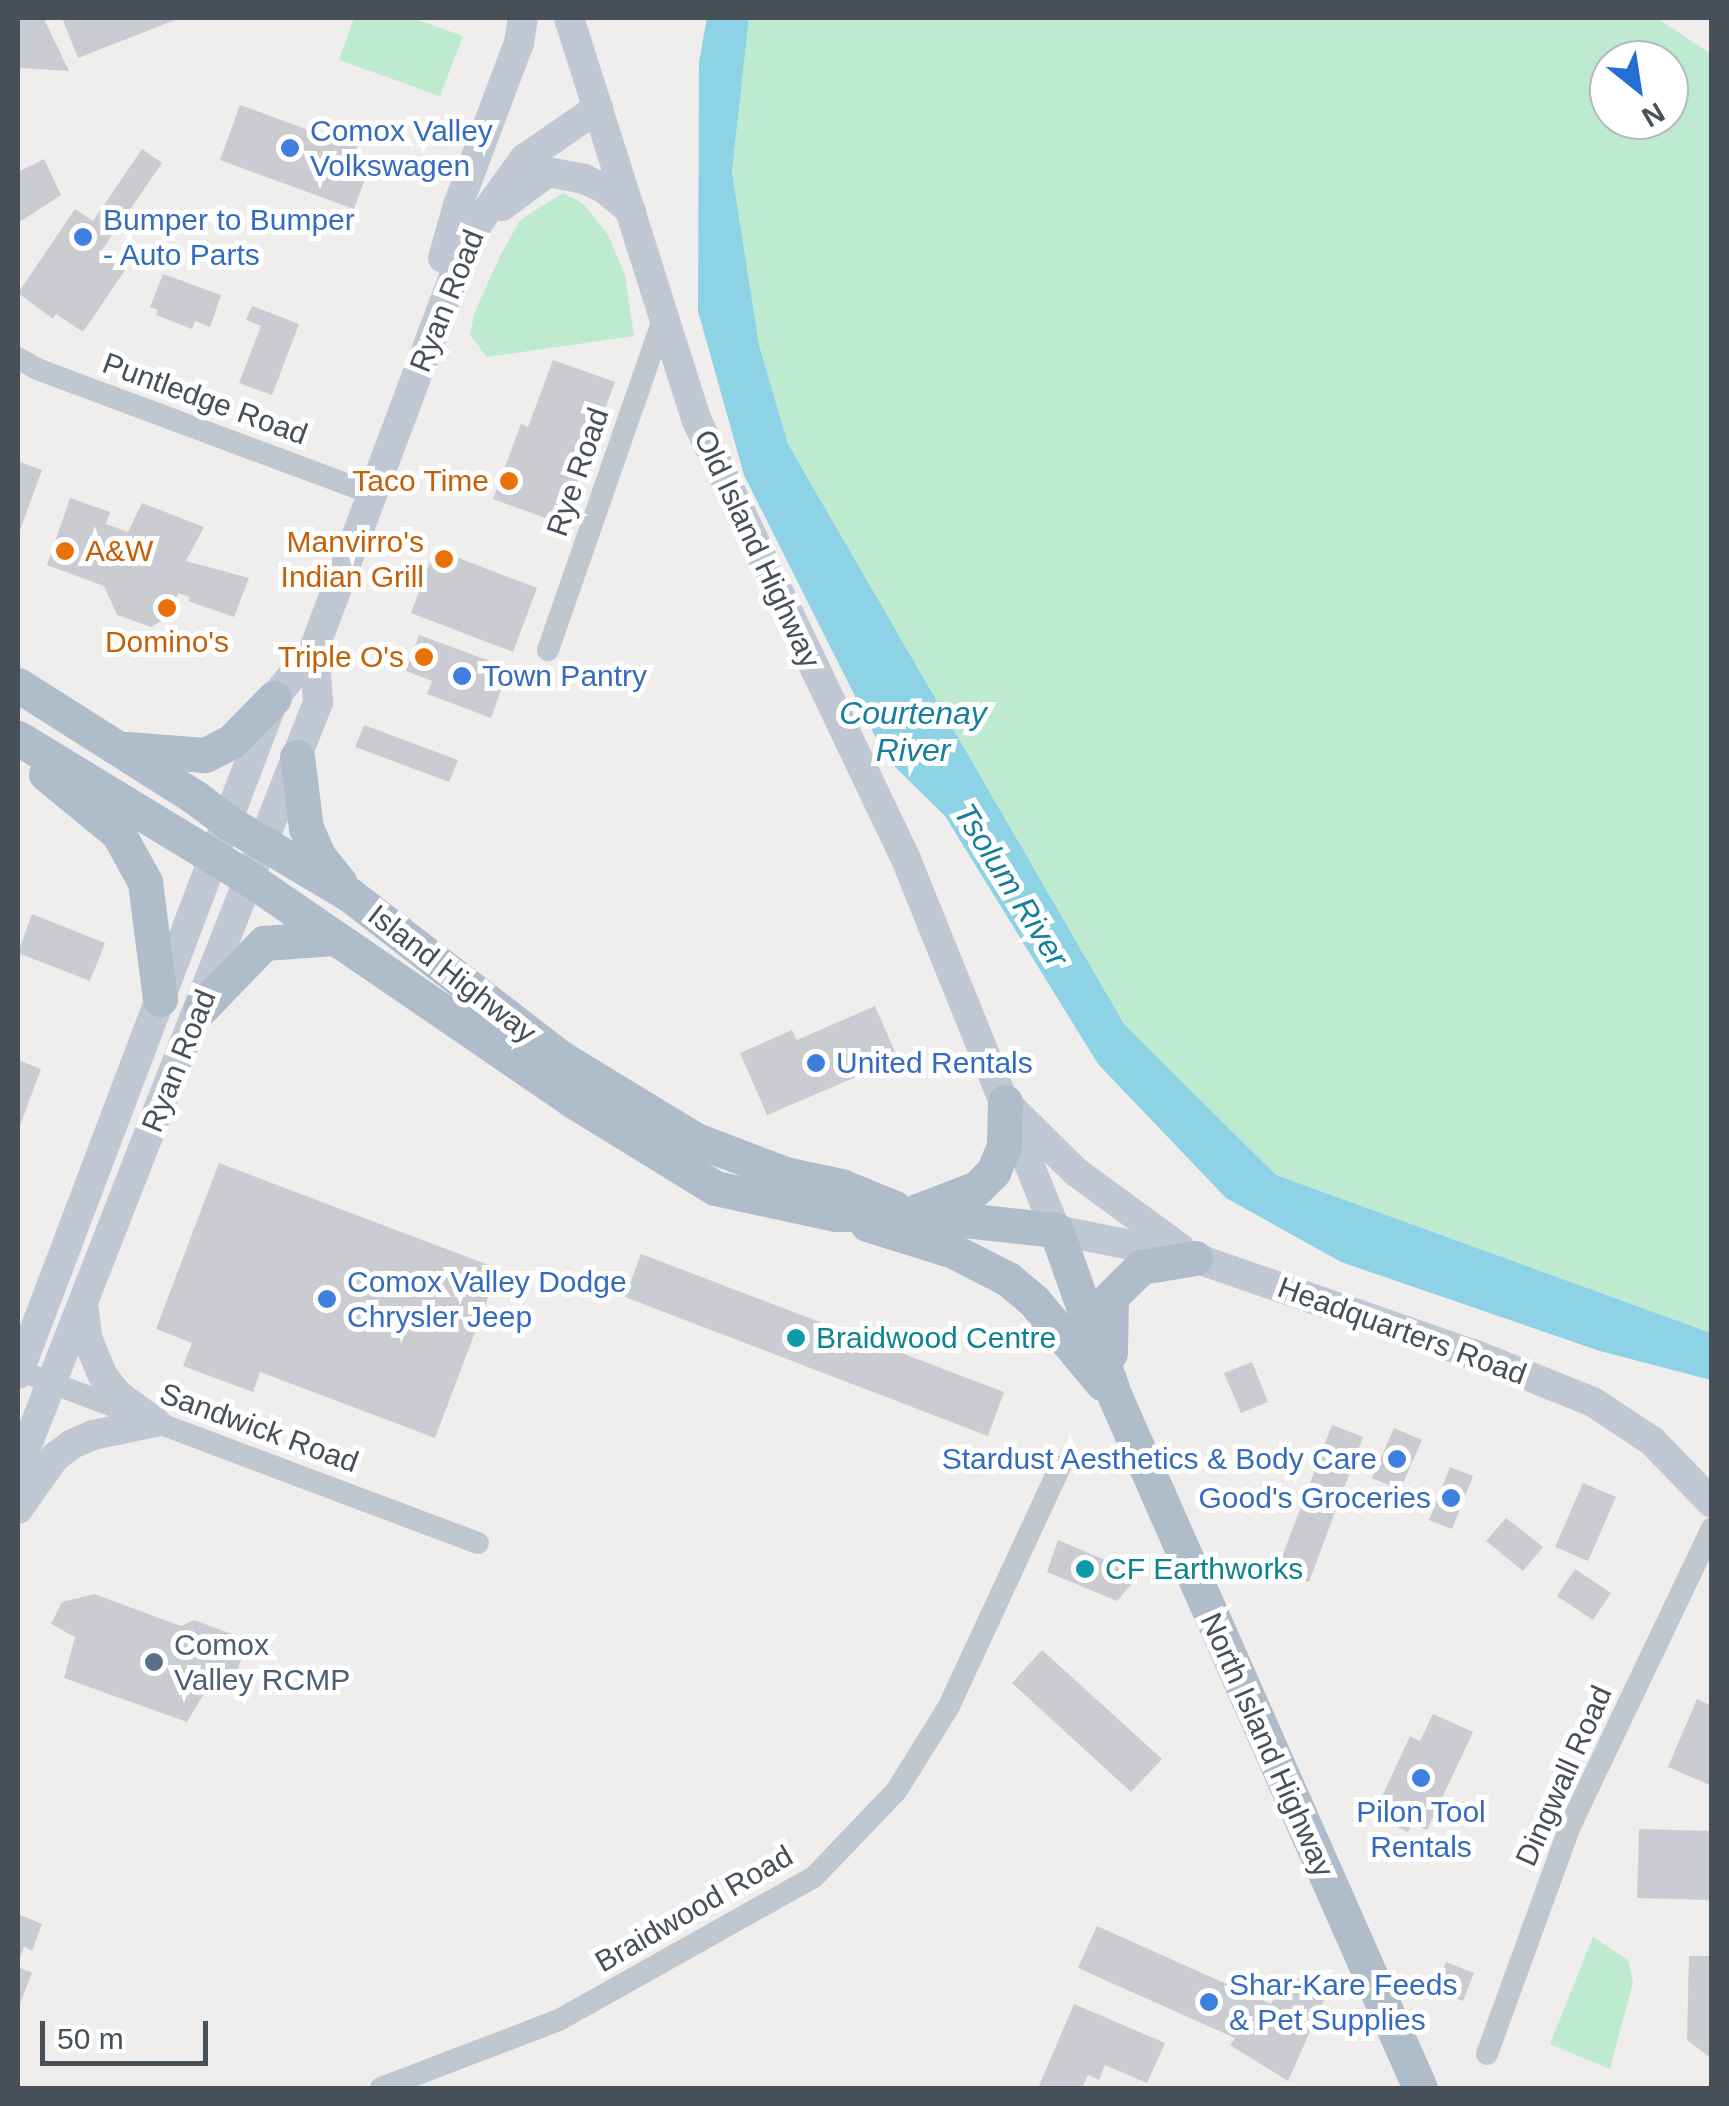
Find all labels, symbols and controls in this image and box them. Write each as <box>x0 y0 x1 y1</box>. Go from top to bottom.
north arrow <box>1589 40 1689 140</box>
text: N <box>1637 96 1670 133</box>
place label: Comox Valley Volkswagen <box>310 113 493 184</box>
marker: Comox Valley Volkswagen <box>279 137 301 159</box>
place label: Bumper to Bumper - Auto Parts <box>103 202 355 272</box>
street label: Ryan Road <box>402 225 492 377</box>
marker: Bumper to Bumper - Auto Parts <box>72 226 94 248</box>
street label: Puntledge Road <box>98 345 312 453</box>
street label: Rye Road <box>539 403 617 541</box>
street label: Old Island Highway <box>686 424 828 674</box>
place label: Taco Time <box>352 463 489 499</box>
marker: Taco Time <box>498 470 520 492</box>
place label: Manvirro's Indian Grill <box>281 524 424 594</box>
place label: A&W <box>85 533 153 569</box>
marker: A&W <box>54 540 76 562</box>
marker: Manvirro's Indian Grill <box>433 548 455 570</box>
marker: Domino's <box>156 597 178 619</box>
place label: Domino's <box>105 624 229 660</box>
place label: Triple O's <box>278 639 404 675</box>
marker: Triple O's <box>413 646 435 668</box>
place label: Town Pantry <box>482 658 647 694</box>
marker: Town Pantry <box>451 665 473 687</box>
water label: Courtenay River <box>839 695 987 770</box>
water label: Tsolum River <box>946 796 1076 974</box>
street label: Island Highway <box>361 897 543 1051</box>
street label: Ryan Road <box>134 985 224 1137</box>
place label: United Rentals <box>836 1045 1033 1081</box>
marker: United Rentals <box>805 1052 827 1074</box>
place label: Comox Valley Dodge Chrysler Jeep <box>347 1264 627 1334</box>
street label: Headquarters Road <box>1273 1269 1531 1393</box>
marker: Comox Valley Dodge Chrysler Jeep <box>316 1288 338 1310</box>
place label: Braidwood Centre <box>816 1320 1056 1356</box>
marker: Braidwood Centre <box>785 1327 807 1349</box>
street label: Sandwick Road <box>155 1375 363 1481</box>
place label: Stardust Aesthetics & Body Care <box>940 1441 1377 1477</box>
marker: Stardust Aesthetics & Body Care <box>1386 1448 1408 1470</box>
place label: Good's Groceries <box>1199 1480 1431 1516</box>
marker: Good's Groceries <box>1440 1487 1462 1509</box>
place label: CF Earthworks <box>1105 1551 1303 1587</box>
marker: CF Earthworks <box>1074 1558 1096 1580</box>
street label: North Island Highway <box>1193 1607 1341 1883</box>
place label: Comox Valley RCMP <box>174 1627 350 1698</box>
marker: Comox Valley RCMP <box>143 1651 165 1673</box>
street label: Dingwall Road <box>1508 1680 1620 1872</box>
marker: Pilon Tool Rentals <box>1410 1767 1432 1789</box>
place label: Pilon Tool Rentals <box>1356 1794 1486 1864</box>
street label: Braidwood Road <box>589 1838 799 1980</box>
place label: Shar-Kare Feeds & Pet Supplies <box>1229 1967 1457 2038</box>
marker: Shar-Kare Feeds & Pet Supplies <box>1198 1991 1220 2013</box>
scale bar <box>45 2001 212 2063</box>
text: 50 m <box>57 2022 124 2055</box>

